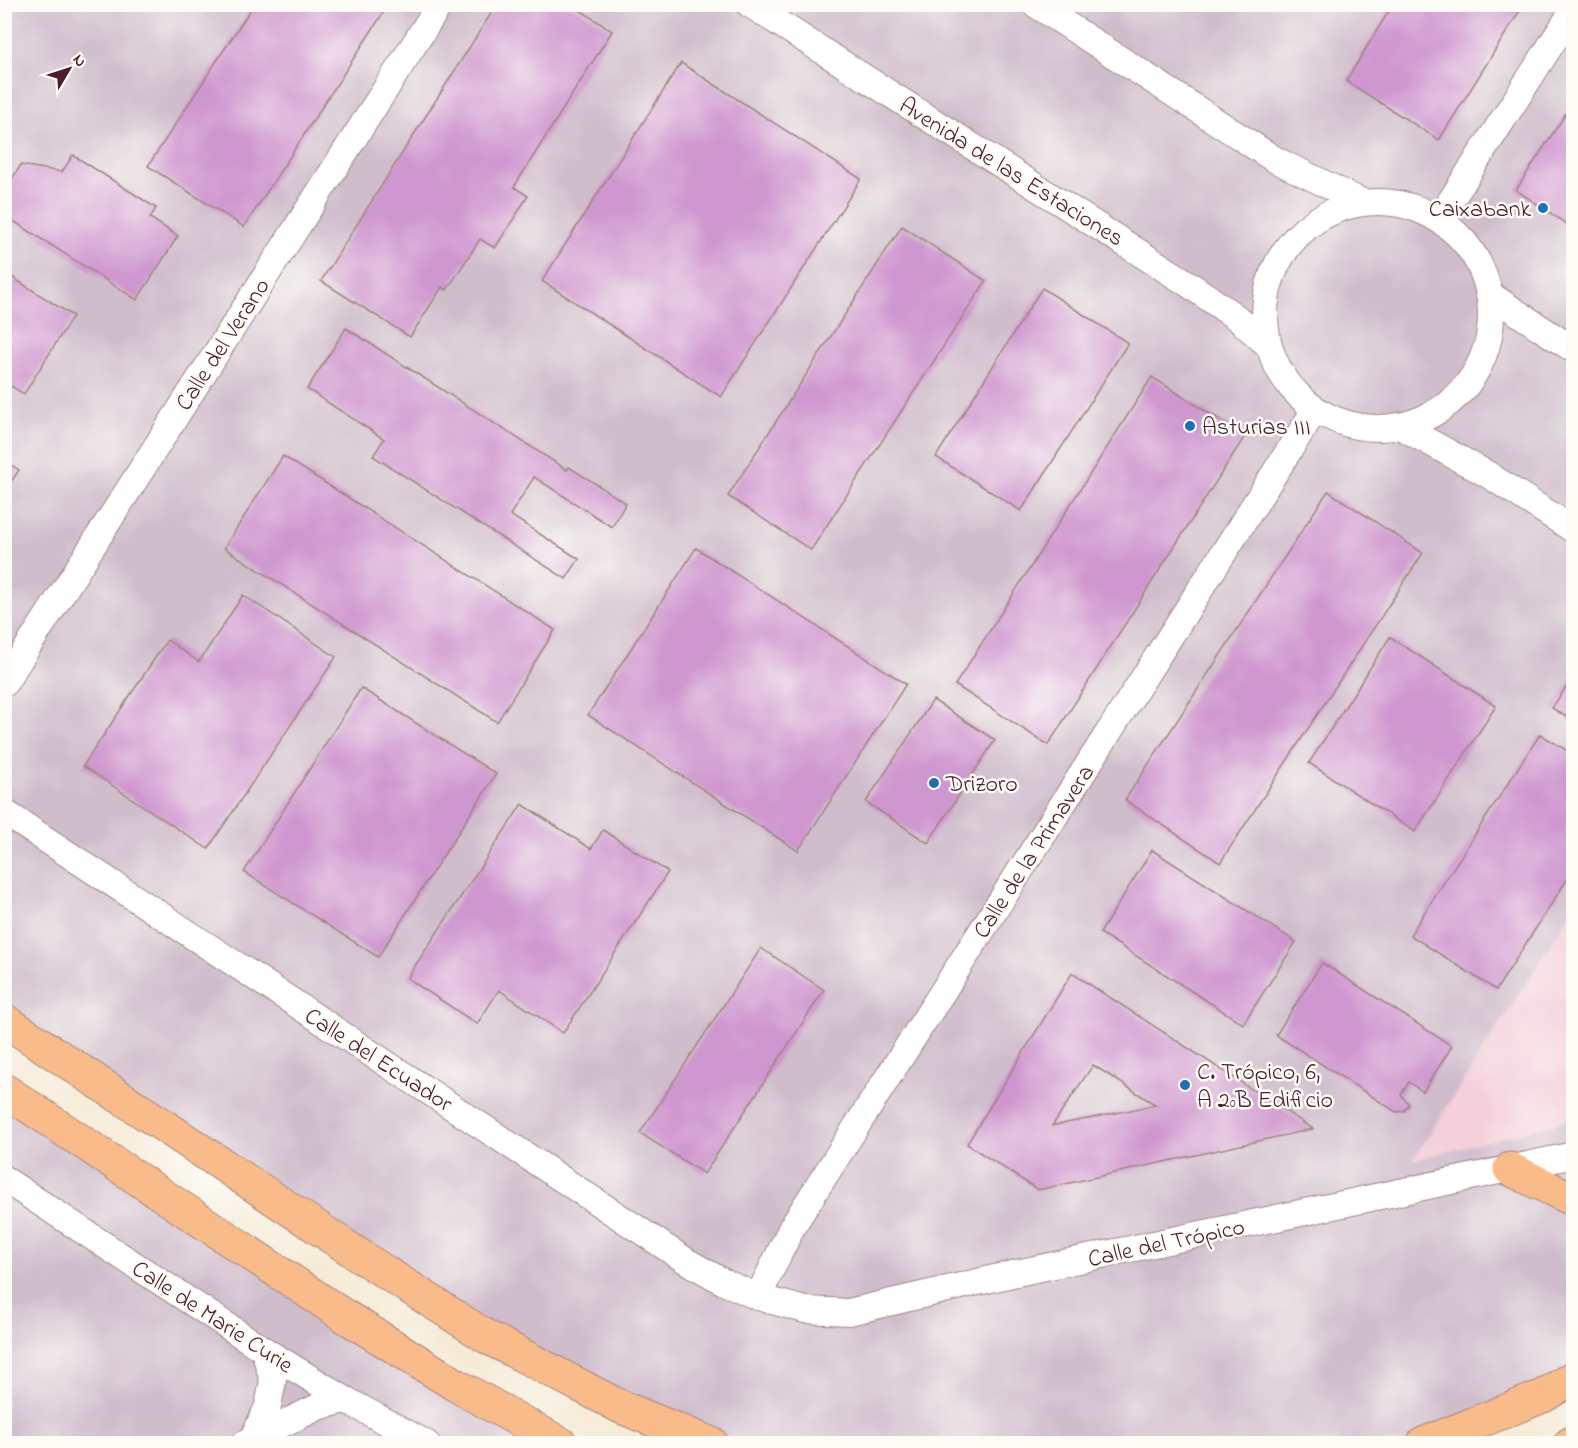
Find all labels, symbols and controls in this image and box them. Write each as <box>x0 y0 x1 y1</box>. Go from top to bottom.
north arrow <box>39 39 99 99</box>
text: N <box>66 49 92 73</box>
street label: Avenida de las Estaciones <box>891 89 1130 257</box>
place label: Caixabank <box>1429 193 1531 228</box>
marker: Caixabank <box>1536 201 1550 215</box>
street label: Calle del Verano <box>168 272 280 419</box>
place label: Asturias III <box>1202 411 1311 446</box>
marker: Asturias III <box>1183 419 1197 433</box>
street label: Calle de la Primavera <box>966 758 1105 946</box>
place label: Drizoro <box>945 768 1018 803</box>
marker: Drizoro <box>927 776 941 790</box>
street label: Calle del Ecuador <box>297 1000 459 1122</box>
place label: C. Trópico, 6, A 2ºB Edificio <box>1197 1056 1333 1119</box>
marker: C. Trópico, 6, A 2ºB Edificio <box>1178 1078 1192 1092</box>
street label: Calle del Trópico <box>1085 1211 1248 1278</box>
street label: Calle de Marie Curie <box>124 1253 300 1384</box>

